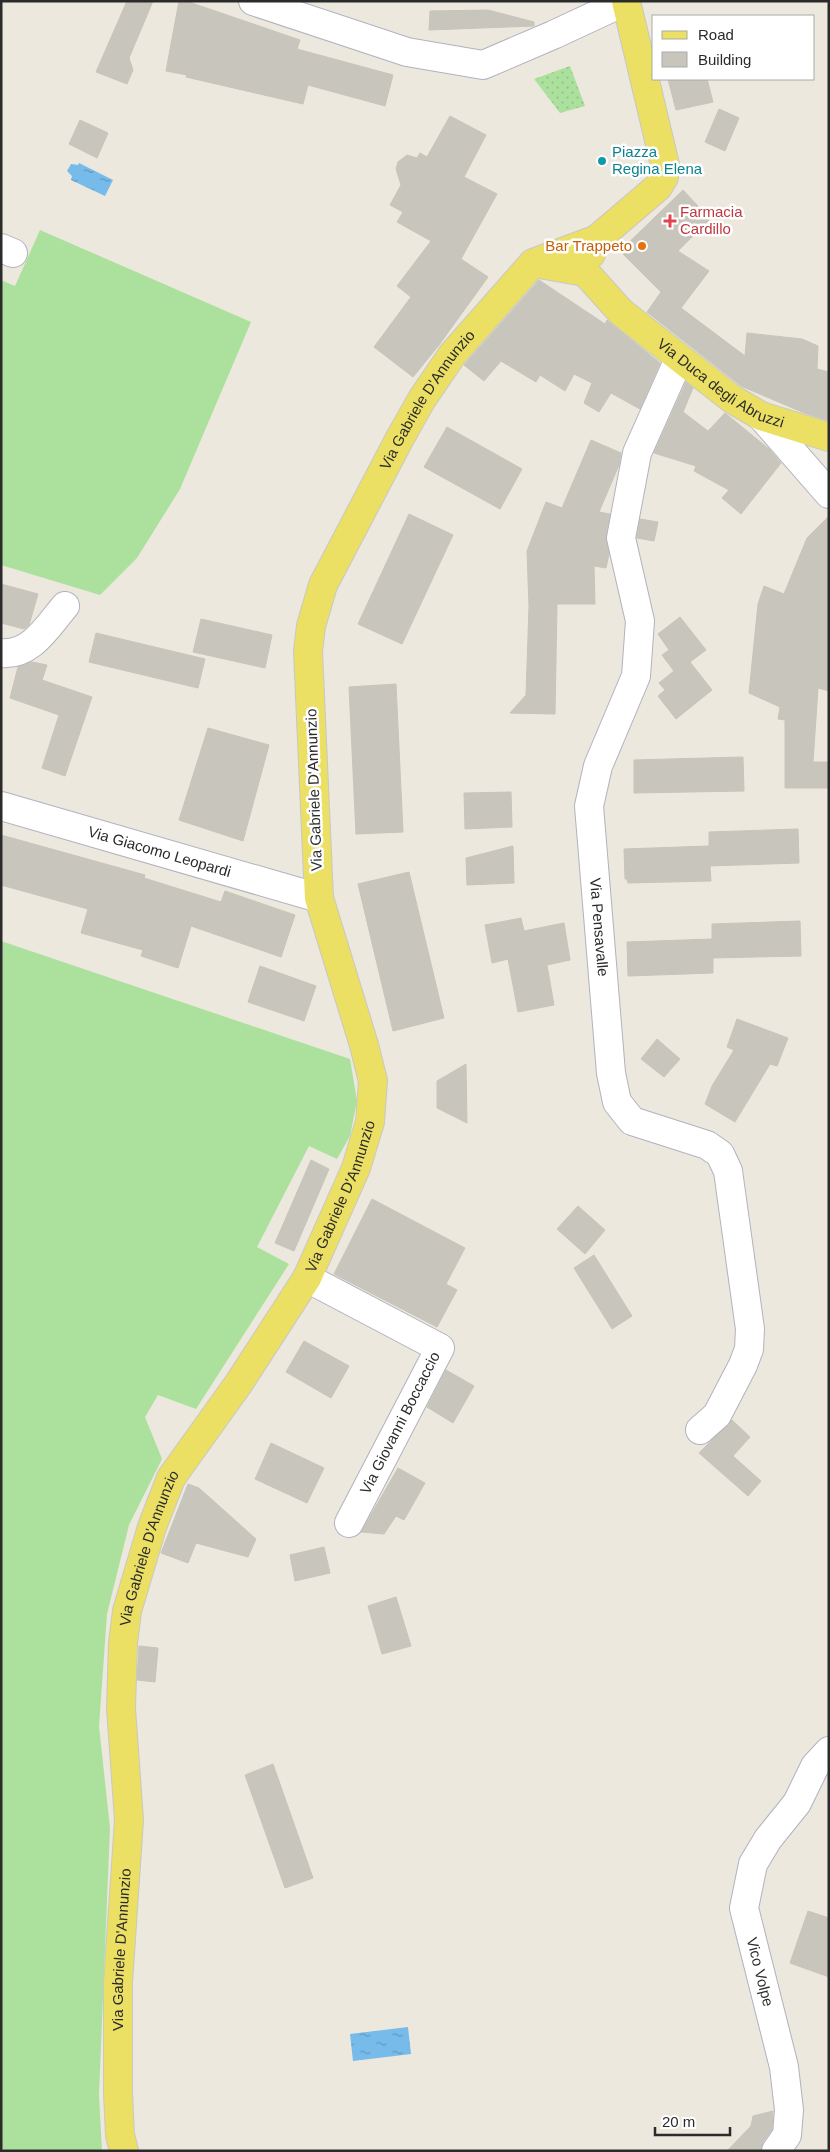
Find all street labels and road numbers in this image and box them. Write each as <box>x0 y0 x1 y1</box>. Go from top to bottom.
street label: Via Gabriele D'Annunzio <box>376 326 478 472</box>
street label: Via Duca degli Abruzzi <box>654 335 786 431</box>
street label: Via Gabriele D'Annunzio <box>302 708 325 872</box>
street label: Via Giacomo Leopardi <box>86 823 233 880</box>
street label: Via Pensavalle <box>587 877 612 977</box>
street label: Via Gabriele D'Annunzio <box>302 1118 378 1275</box>
street label: Via Giovanni Boccaccio <box>356 1349 443 1497</box>
street label: Via Gabriele D'Annunzio <box>116 1466 182 1627</box>
street label: Via Gabriele D'Annunzio <box>109 1868 134 2031</box>
street label: Vico Volpe <box>744 1936 777 2008</box>

